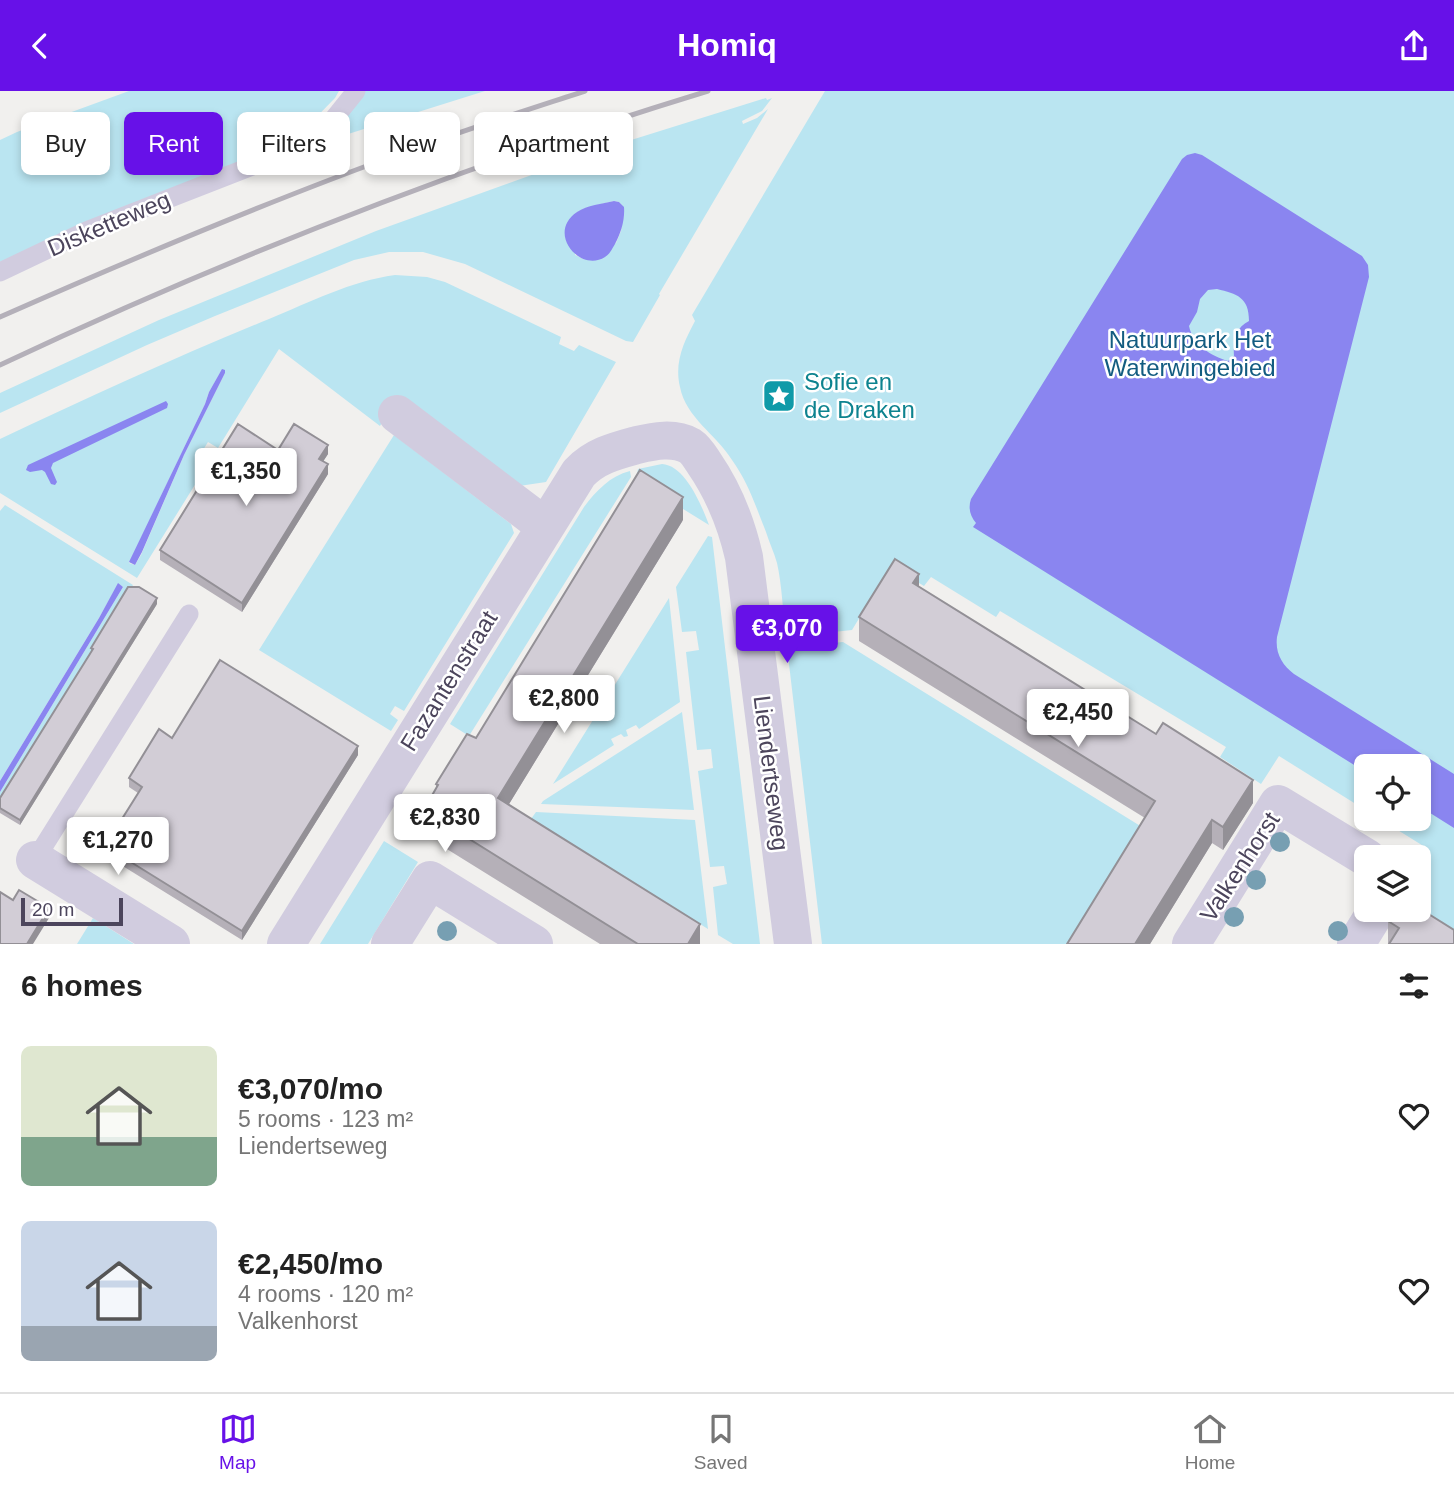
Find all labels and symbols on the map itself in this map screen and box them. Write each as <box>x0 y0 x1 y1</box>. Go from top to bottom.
street label: Disketteweg <box>43 186 174 262</box>
park label: Natuurpark Het Waterwingebied <box>1104 326 1276 381</box>
place label: Sofie en de Draken <box>804 368 915 423</box>
place icon: Sofie en de Draken <box>760 377 798 415</box>
pin: €1,350 <box>189 449 303 508</box>
street label: Fazantenstraat <box>395 605 503 756</box>
pin: €3,070 <box>730 605 844 665</box>
pin: €2,800 <box>507 675 621 735</box>
pin: €2,450 <box>1021 689 1135 749</box>
street label: Liendertseweg <box>749 694 794 852</box>
pin: €2,830 <box>388 795 502 854</box>
street label: Valkenhorst <box>1194 807 1285 926</box>
pin: €1,270 <box>61 817 175 877</box>
scale bar <box>21 895 122 927</box>

